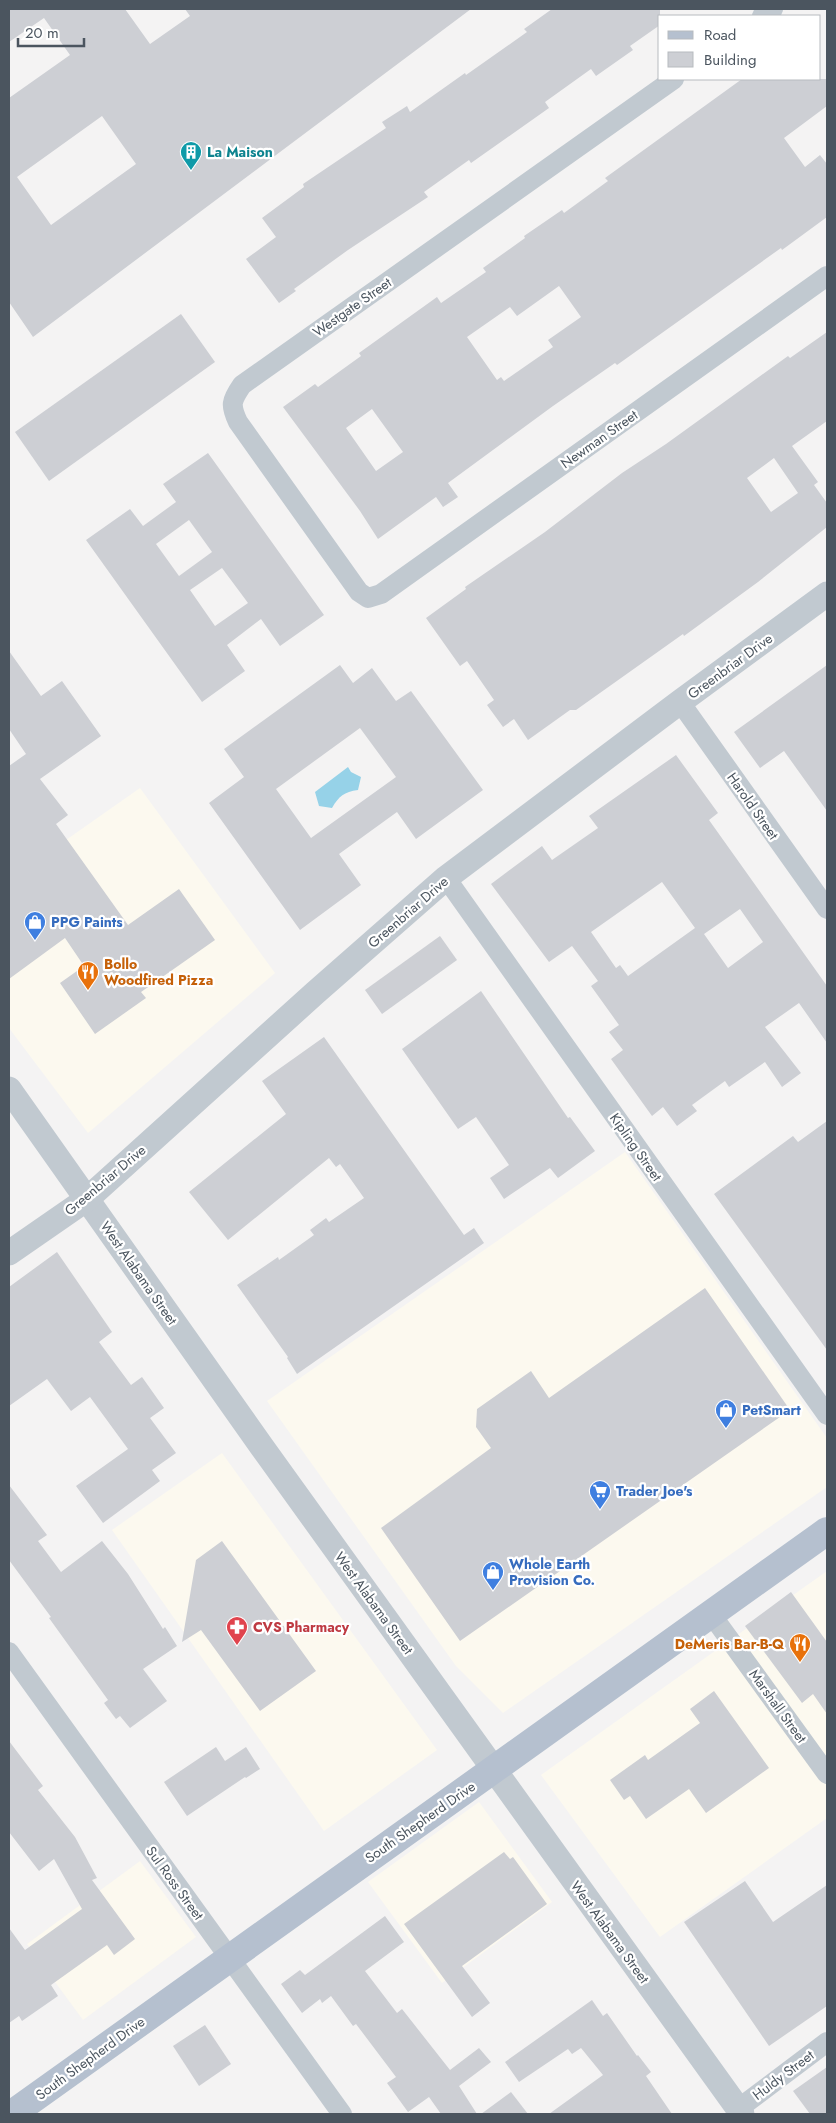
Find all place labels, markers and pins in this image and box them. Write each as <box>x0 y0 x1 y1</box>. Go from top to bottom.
building icon: La Maison <box>179 140 203 171</box>
place label: La Maison <box>207 142 273 162</box>
shop icon: PPG Paints <box>23 910 47 941</box>
place label: PPG Paints <box>51 912 123 932</box>
place label: Bollo Woodfired Pizza <box>104 954 213 990</box>
restaurant icon: Bollo Woodfired Pizza <box>76 960 100 991</box>
shop icon: PetSmart <box>714 1398 738 1429</box>
place label: PetSmart <box>742 1400 801 1420</box>
supermarket icon: Trader Joe's <box>588 1479 612 1510</box>
place label: Trader Joe's <box>616 1481 693 1501</box>
place label: Whole Earth Provision Co. <box>509 1554 595 1590</box>
shop icon: Whole Earth Provision Co. <box>481 1560 505 1591</box>
pharmacy icon: CVS Pharmacy <box>225 1615 249 1646</box>
place label: CVS Pharmacy <box>253 1617 350 1637</box>
restaurant icon: DeMeris Bar-B-Q <box>788 1632 812 1663</box>
place label: DeMeris Bar-B-Q <box>675 1634 785 1654</box>

